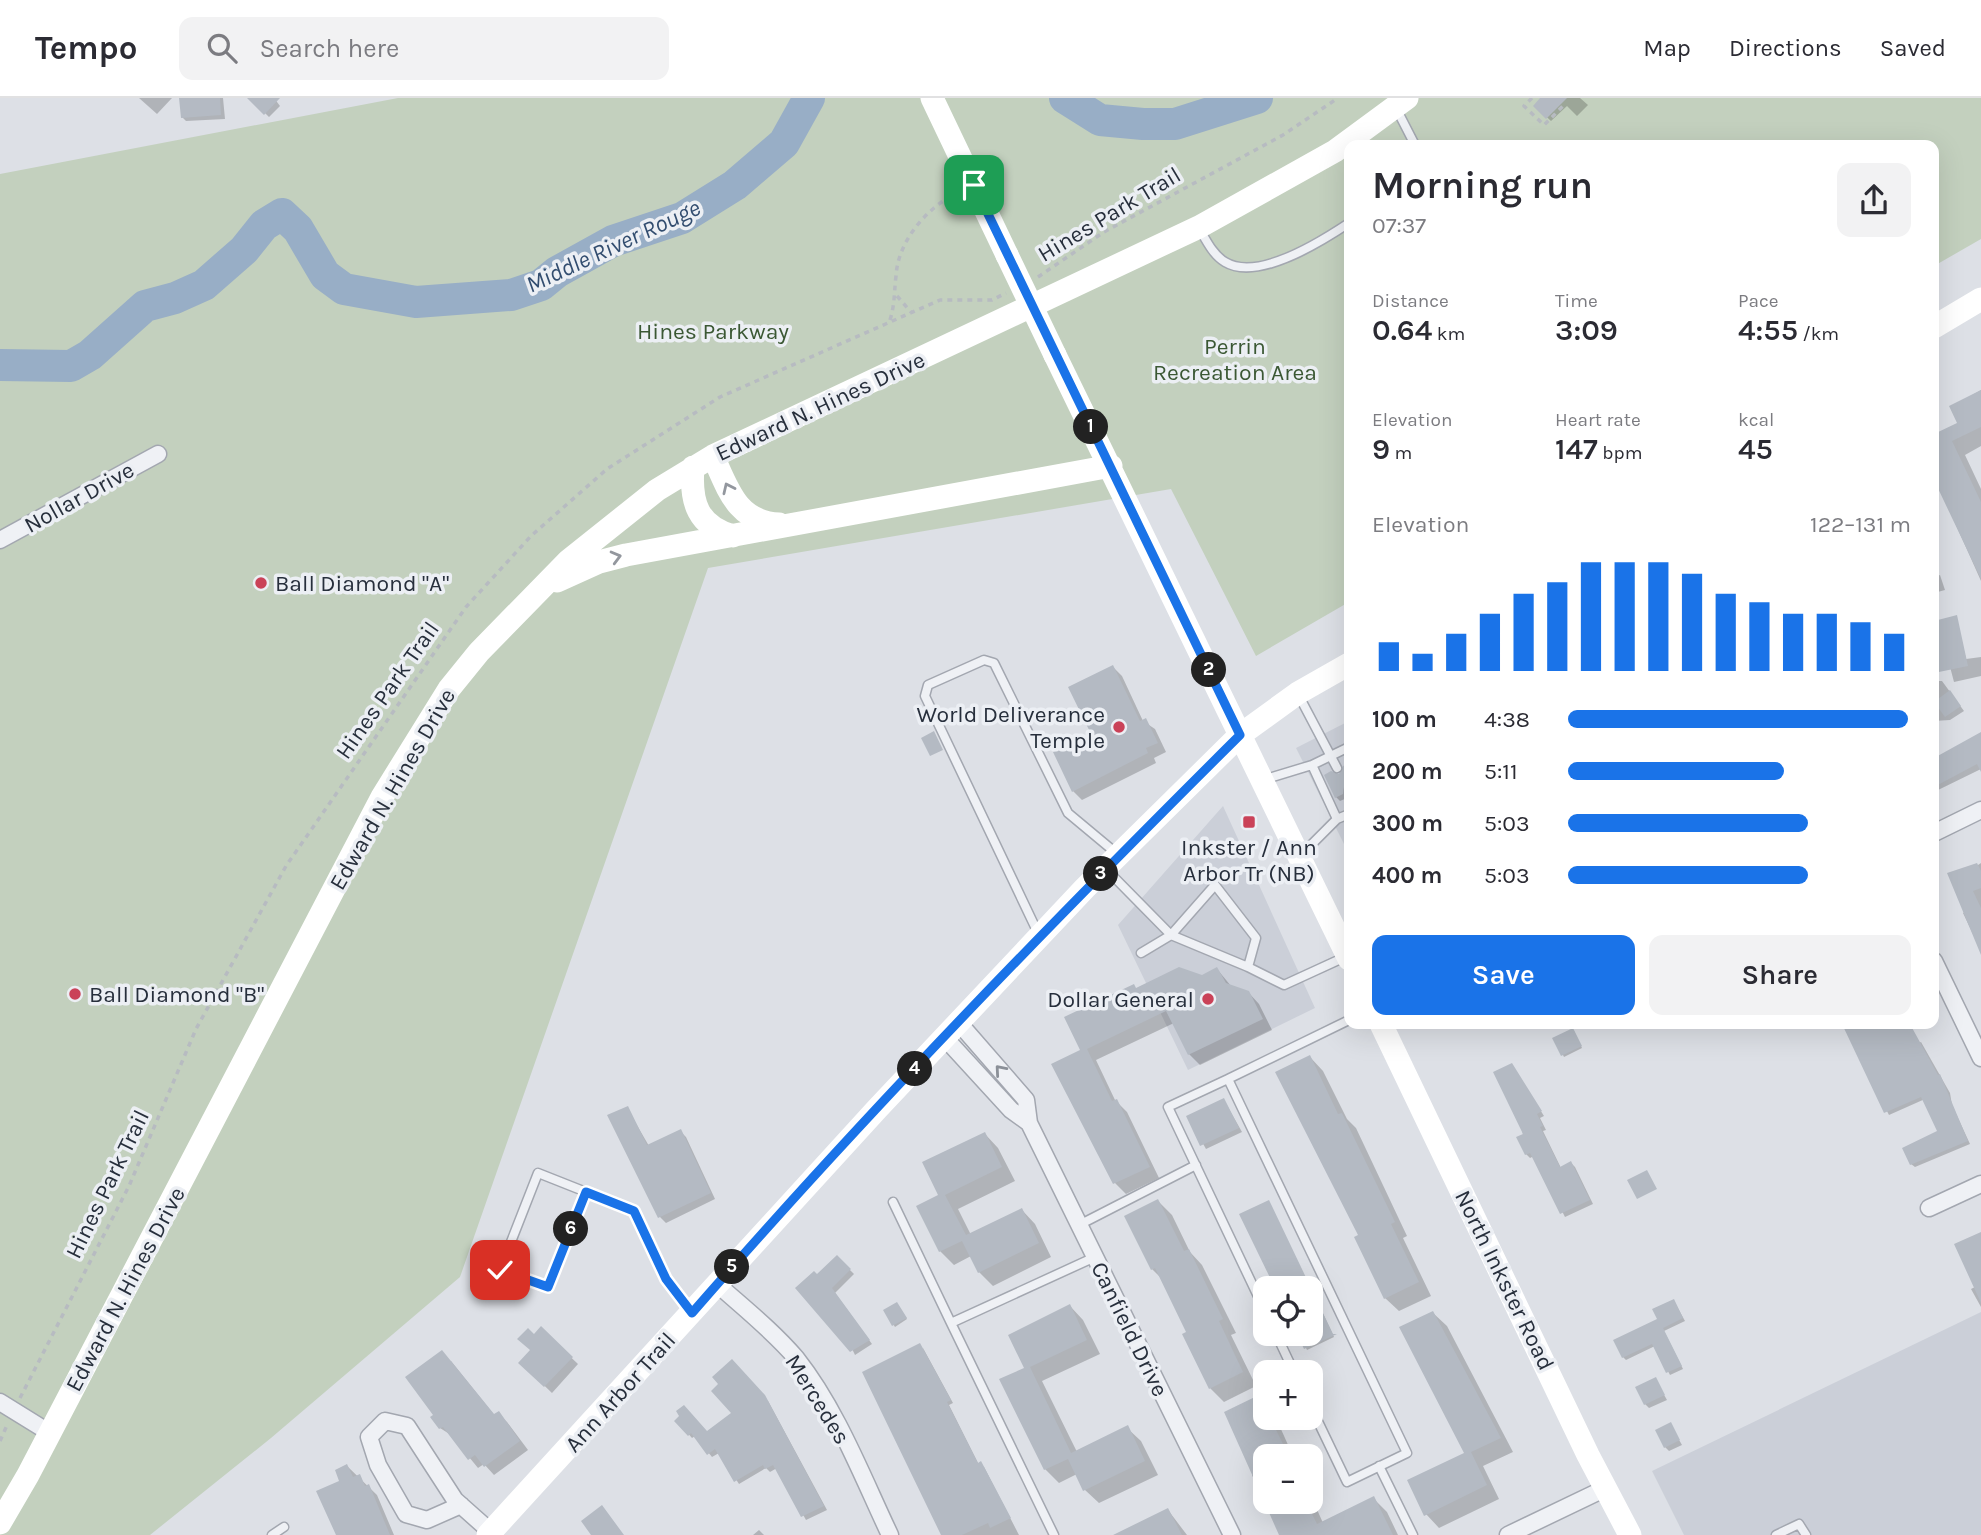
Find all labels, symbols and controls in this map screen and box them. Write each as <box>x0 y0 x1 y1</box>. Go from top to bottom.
search box <box>179 17 669 80</box>
text: Tempo <box>35 29 137 67</box>
icon: search <box>203 29 241 67</box>
text: Search here <box>259 33 399 64</box>
text: Map <box>1643 34 1691 62</box>
text: Directions <box>1729 34 1842 62</box>
text: Saved <box>1880 34 1946 62</box>
pin <box>944 155 1004 215</box>
street label: Hines Park Trail <box>1033 161 1186 268</box>
text: Morning run <box>1372 163 1593 208</box>
button: share <box>1837 163 1911 237</box>
icon: arrive <box>955 166 993 204</box>
water label: Middle River Rouge <box>521 193 705 299</box>
text: 07:37 <box>1372 212 1426 239</box>
text: Distance <box>1372 290 1449 312</box>
text: Time <box>1555 290 1598 312</box>
text: Pace <box>1738 290 1779 312</box>
text: 0.64 <box>1372 312 1432 348</box>
text: 3:09 <box>1555 312 1618 348</box>
text: 4:55 <box>1738 312 1798 348</box>
park label: Hines Parkway <box>637 318 789 345</box>
text: km <box>1432 323 1465 345</box>
text: /km <box>1798 323 1839 345</box>
park label: Perrin Recreation Area <box>1153 333 1317 386</box>
street label: Edward N. Hines Drive <box>711 346 929 467</box>
text: Elevation <box>1372 409 1452 431</box>
text: Heart rate <box>1555 409 1641 431</box>
text: kcal <box>1738 409 1774 431</box>
pin: 1 <box>1074 410 1108 444</box>
text: 1 <box>1087 415 1094 437</box>
text: 9 <box>1372 431 1390 467</box>
text: 147 <box>1555 431 1598 467</box>
text: 45 <box>1738 431 1773 467</box>
text: m <box>1390 442 1412 464</box>
text: bpm <box>1598 442 1642 464</box>
street label: Nollar Drive <box>20 456 139 539</box>
one-way arrow <box>722 483 736 495</box>
text: Elevation <box>1372 511 1469 538</box>
text: 122–131 m <box>1810 511 1911 538</box>
one-way arrow <box>610 551 622 566</box>
place label: Ball Diamond "A" <box>275 570 449 597</box>
marker: Ball Diamond "A" <box>253 575 269 591</box>
street label: Hines Park Trail <box>330 616 445 764</box>
pin: 2 <box>1192 652 1226 688</box>
text: 2 <box>1203 658 1214 680</box>
street label: Edward N. Hines Drive <box>324 684 461 895</box>
place label: World Deliverance Temple <box>917 701 1105 754</box>
text: 100 m <box>1372 706 1437 733</box>
text: 4:38 <box>1484 706 1530 733</box>
marker: World Deliverance Temple <box>1111 719 1127 735</box>
text: 200 m <box>1372 758 1443 785</box>
text: 5:11 <box>1484 758 1518 785</box>
text: 300 m <box>1372 810 1443 837</box>
text: 5:03 <box>1484 810 1530 837</box>
marker: Inkster / Ann Arbor Tr (NB) <box>1241 814 1257 830</box>
place label: Inkster / Ann Arbor Tr (NB) <box>1181 834 1317 887</box>
pin: 3 <box>1084 856 1118 892</box>
text: 3 <box>1095 862 1106 884</box>
text: 400 m <box>1372 862 1442 889</box>
text: 5:03 <box>1484 862 1530 889</box>
button: Save <box>1372 935 1635 1015</box>
button: Share <box>1649 935 1911 1015</box>
place label: Ball Diamond "B" <box>89 981 264 1008</box>
marker: Ball Diamond "B" <box>67 986 83 1002</box>
place label: Dollar General <box>1047 986 1194 1013</box>
marker: Dollar General <box>1200 991 1216 1007</box>
pin: 4 <box>898 1052 932 1086</box>
text: 4 <box>909 1057 920 1079</box>
one-way arrow <box>996 1065 1008 1078</box>
street label: Hines Park Trail <box>60 1106 155 1263</box>
street label: Edward N. Hines Drive <box>60 1182 191 1396</box>
street label: North Inkster Road <box>1449 1186 1560 1375</box>
pin: 6 <box>554 1212 588 1246</box>
text: 6 <box>565 1217 576 1239</box>
pin <box>470 1240 530 1300</box>
pin: 5 <box>714 1250 750 1284</box>
icon: check <box>481 1251 519 1289</box>
text: 5 <box>726 1255 737 1277</box>
street label: Canfield Drive <box>1085 1257 1174 1401</box>
map controls <box>1253 1276 1323 1514</box>
button: locate <box>1253 1276 1323 1346</box>
street label: Ann Arbor Trail <box>559 1327 681 1458</box>
street label: Mercedes <box>779 1349 856 1449</box>
button: + <box>1253 1360 1323 1430</box>
button: − <box>1253 1444 1323 1514</box>

